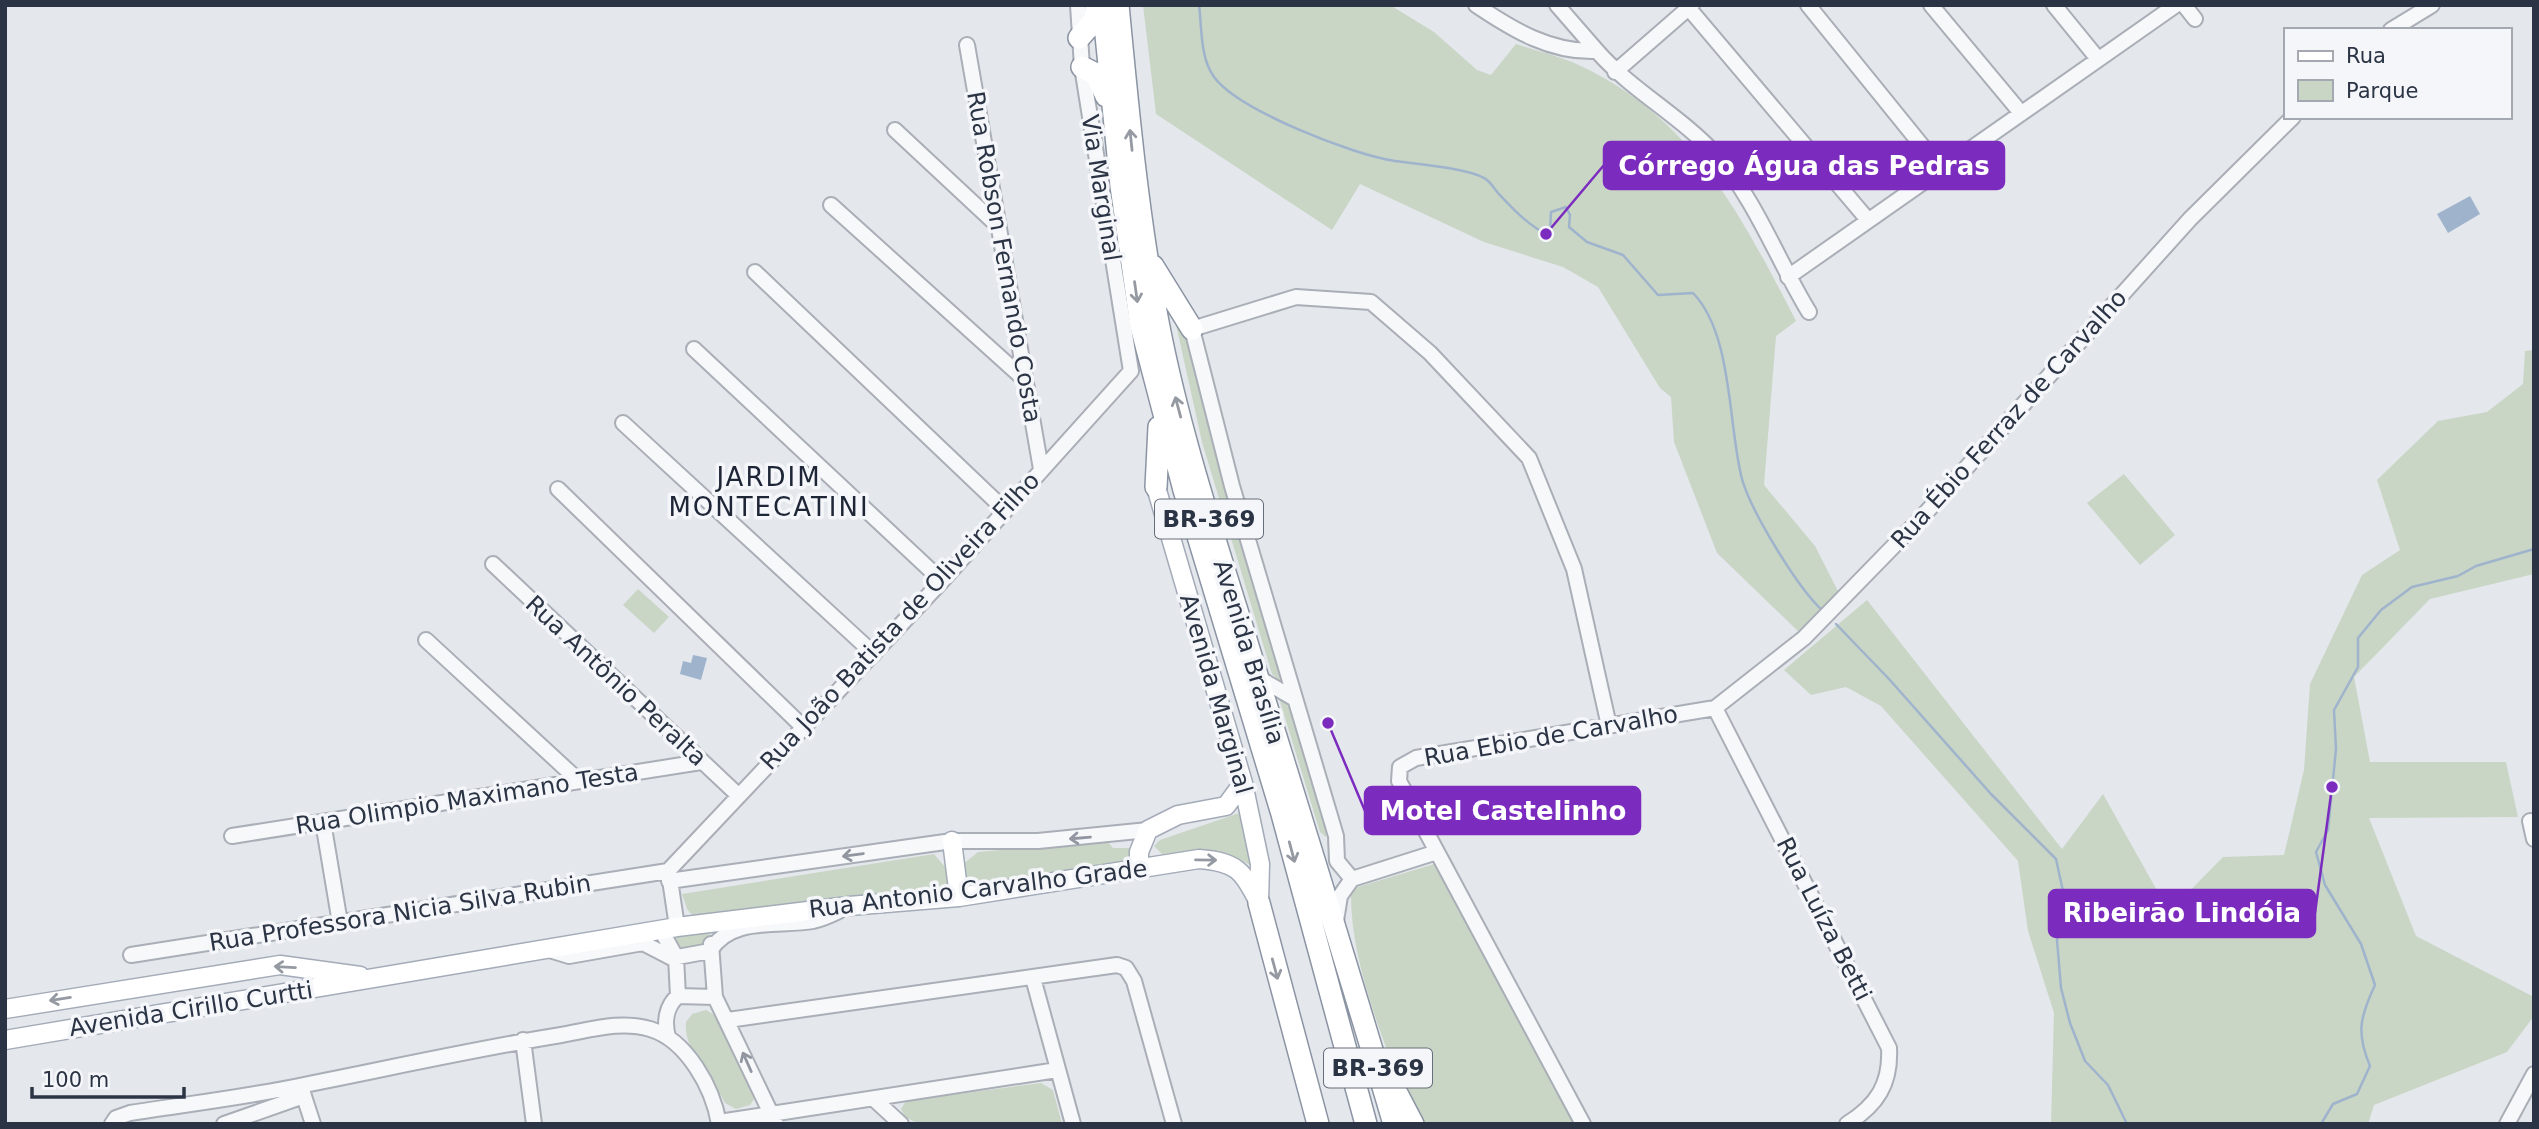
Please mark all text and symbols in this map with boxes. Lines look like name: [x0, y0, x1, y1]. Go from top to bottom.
legend: [2284, 28, 2511, 119]
text: Rua: [2346, 44, 2386, 68]
text: Parque: [2346, 79, 2418, 103]
street label: Rua Robson Fernando Costa: [961, 89, 1047, 425]
street label: Via Marginal: [1076, 113, 1126, 263]
one-way arrow: [1125, 130, 1138, 152]
callout: Córrego Água das Pedras: [1604, 142, 2004, 189]
text: Córrego Água das Pedras: [1618, 150, 1990, 181]
one-way arrow: [1130, 280, 1143, 303]
street label: Rua Ébio Ferraz de Carvalho: [1885, 283, 2133, 554]
one-way arrow: [1171, 396, 1184, 419]
district label: JARDIM MONTECATINI: [668, 462, 870, 522]
street label: Rua João Batista de Oliveira Filho: [755, 466, 1045, 776]
road number: BR-369: [1155, 499, 1263, 538]
street label: Avenida Brasília: [1208, 556, 1290, 748]
street label: Rua Antônio Peralta: [520, 590, 712, 772]
street label: Avenida Marginal: [1174, 591, 1258, 797]
street label: Rua Ebio de Carvalho: [1422, 700, 1680, 772]
street label: Rua Olimpio Maximano Testa: [294, 758, 640, 840]
callout: Motel Castelinho: [1365, 787, 1640, 834]
text: Motel Castelinho: [1380, 796, 1626, 826]
one-way arrow: [1069, 832, 1092, 845]
street label: Rua Luíza Betti: [1771, 833, 1877, 1005]
one-way arrow: [1286, 840, 1299, 863]
one-way arrow: [842, 848, 865, 861]
street label: Rua Antonio Carvalho Grade: [807, 854, 1149, 924]
one-way arrow: [1195, 854, 1218, 867]
street label: Rua Professora Nicia Silva Rubin: [207, 869, 593, 957]
callout: Ribeirão Lindóia: [2049, 890, 2315, 937]
text: Ribeirão Lindóia: [2063, 898, 2301, 928]
one-way arrow: [1269, 958, 1282, 980]
one-way arrow: [274, 960, 297, 973]
street label: Avenida Cirillo Curtti: [67, 976, 315, 1042]
one-way arrow: [50, 993, 72, 1006]
road number: BR-369: [1324, 1049, 1432, 1088]
one-way arrow: [740, 1052, 753, 1073]
scale bar: [32, 1056, 184, 1100]
text: 100 m: [42, 1068, 109, 1092]

